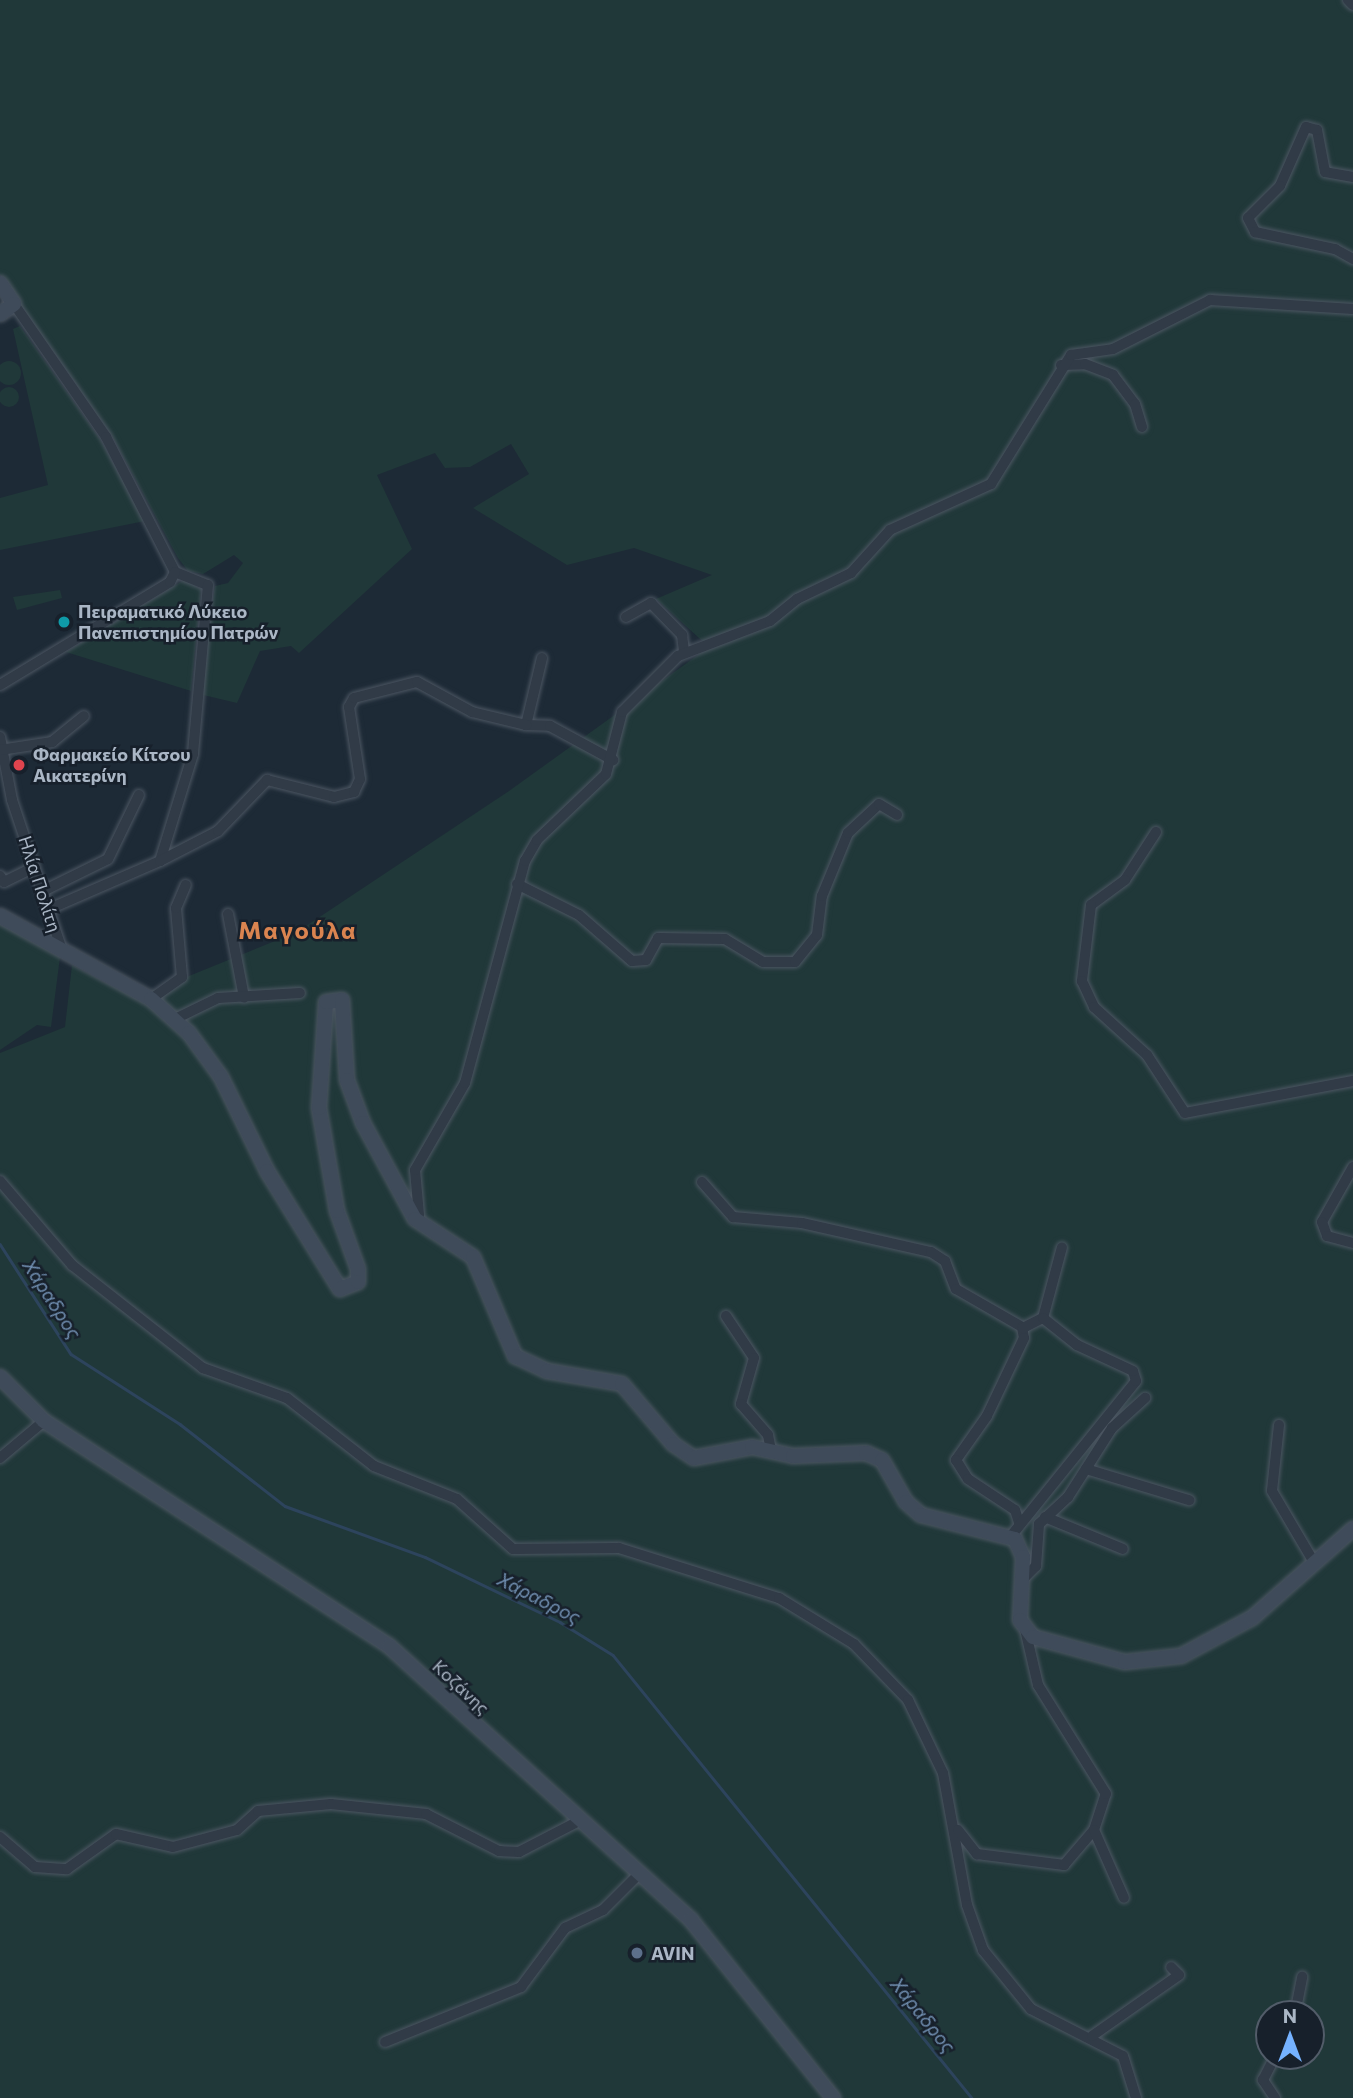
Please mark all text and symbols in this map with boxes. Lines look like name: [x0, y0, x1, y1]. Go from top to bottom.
place label: Πειραματικό Λύκειο Πανεπιστημίου Πατρών: [78, 601, 278, 644]
marker: Πειραματικό Λύκειο Πανεπιστημίου Πατρών: [56, 614, 72, 630]
place label: Φαρμακείο Κίτσου Αικατερίνη: [33, 744, 190, 786]
marker: Φαρμακείο Κίτσου Αικατερίνη: [11, 757, 27, 773]
street label: Ηλία Πολίτη: [14, 833, 66, 935]
district label: Μαγούλα: [239, 916, 357, 944]
water label: Χάραδρος: [18, 1255, 86, 1343]
water label: Χάραδρος: [494, 1567, 584, 1629]
street label: Κοζάνης: [428, 1655, 494, 1719]
place label: AVIN: [651, 1942, 695, 1964]
marker: AVIN: [629, 1945, 645, 1961]
water label: Χάραδρος: [886, 1973, 960, 2057]
north arrow: [1255, 2000, 1325, 2070]
text: N: [1283, 2004, 1297, 2027]

